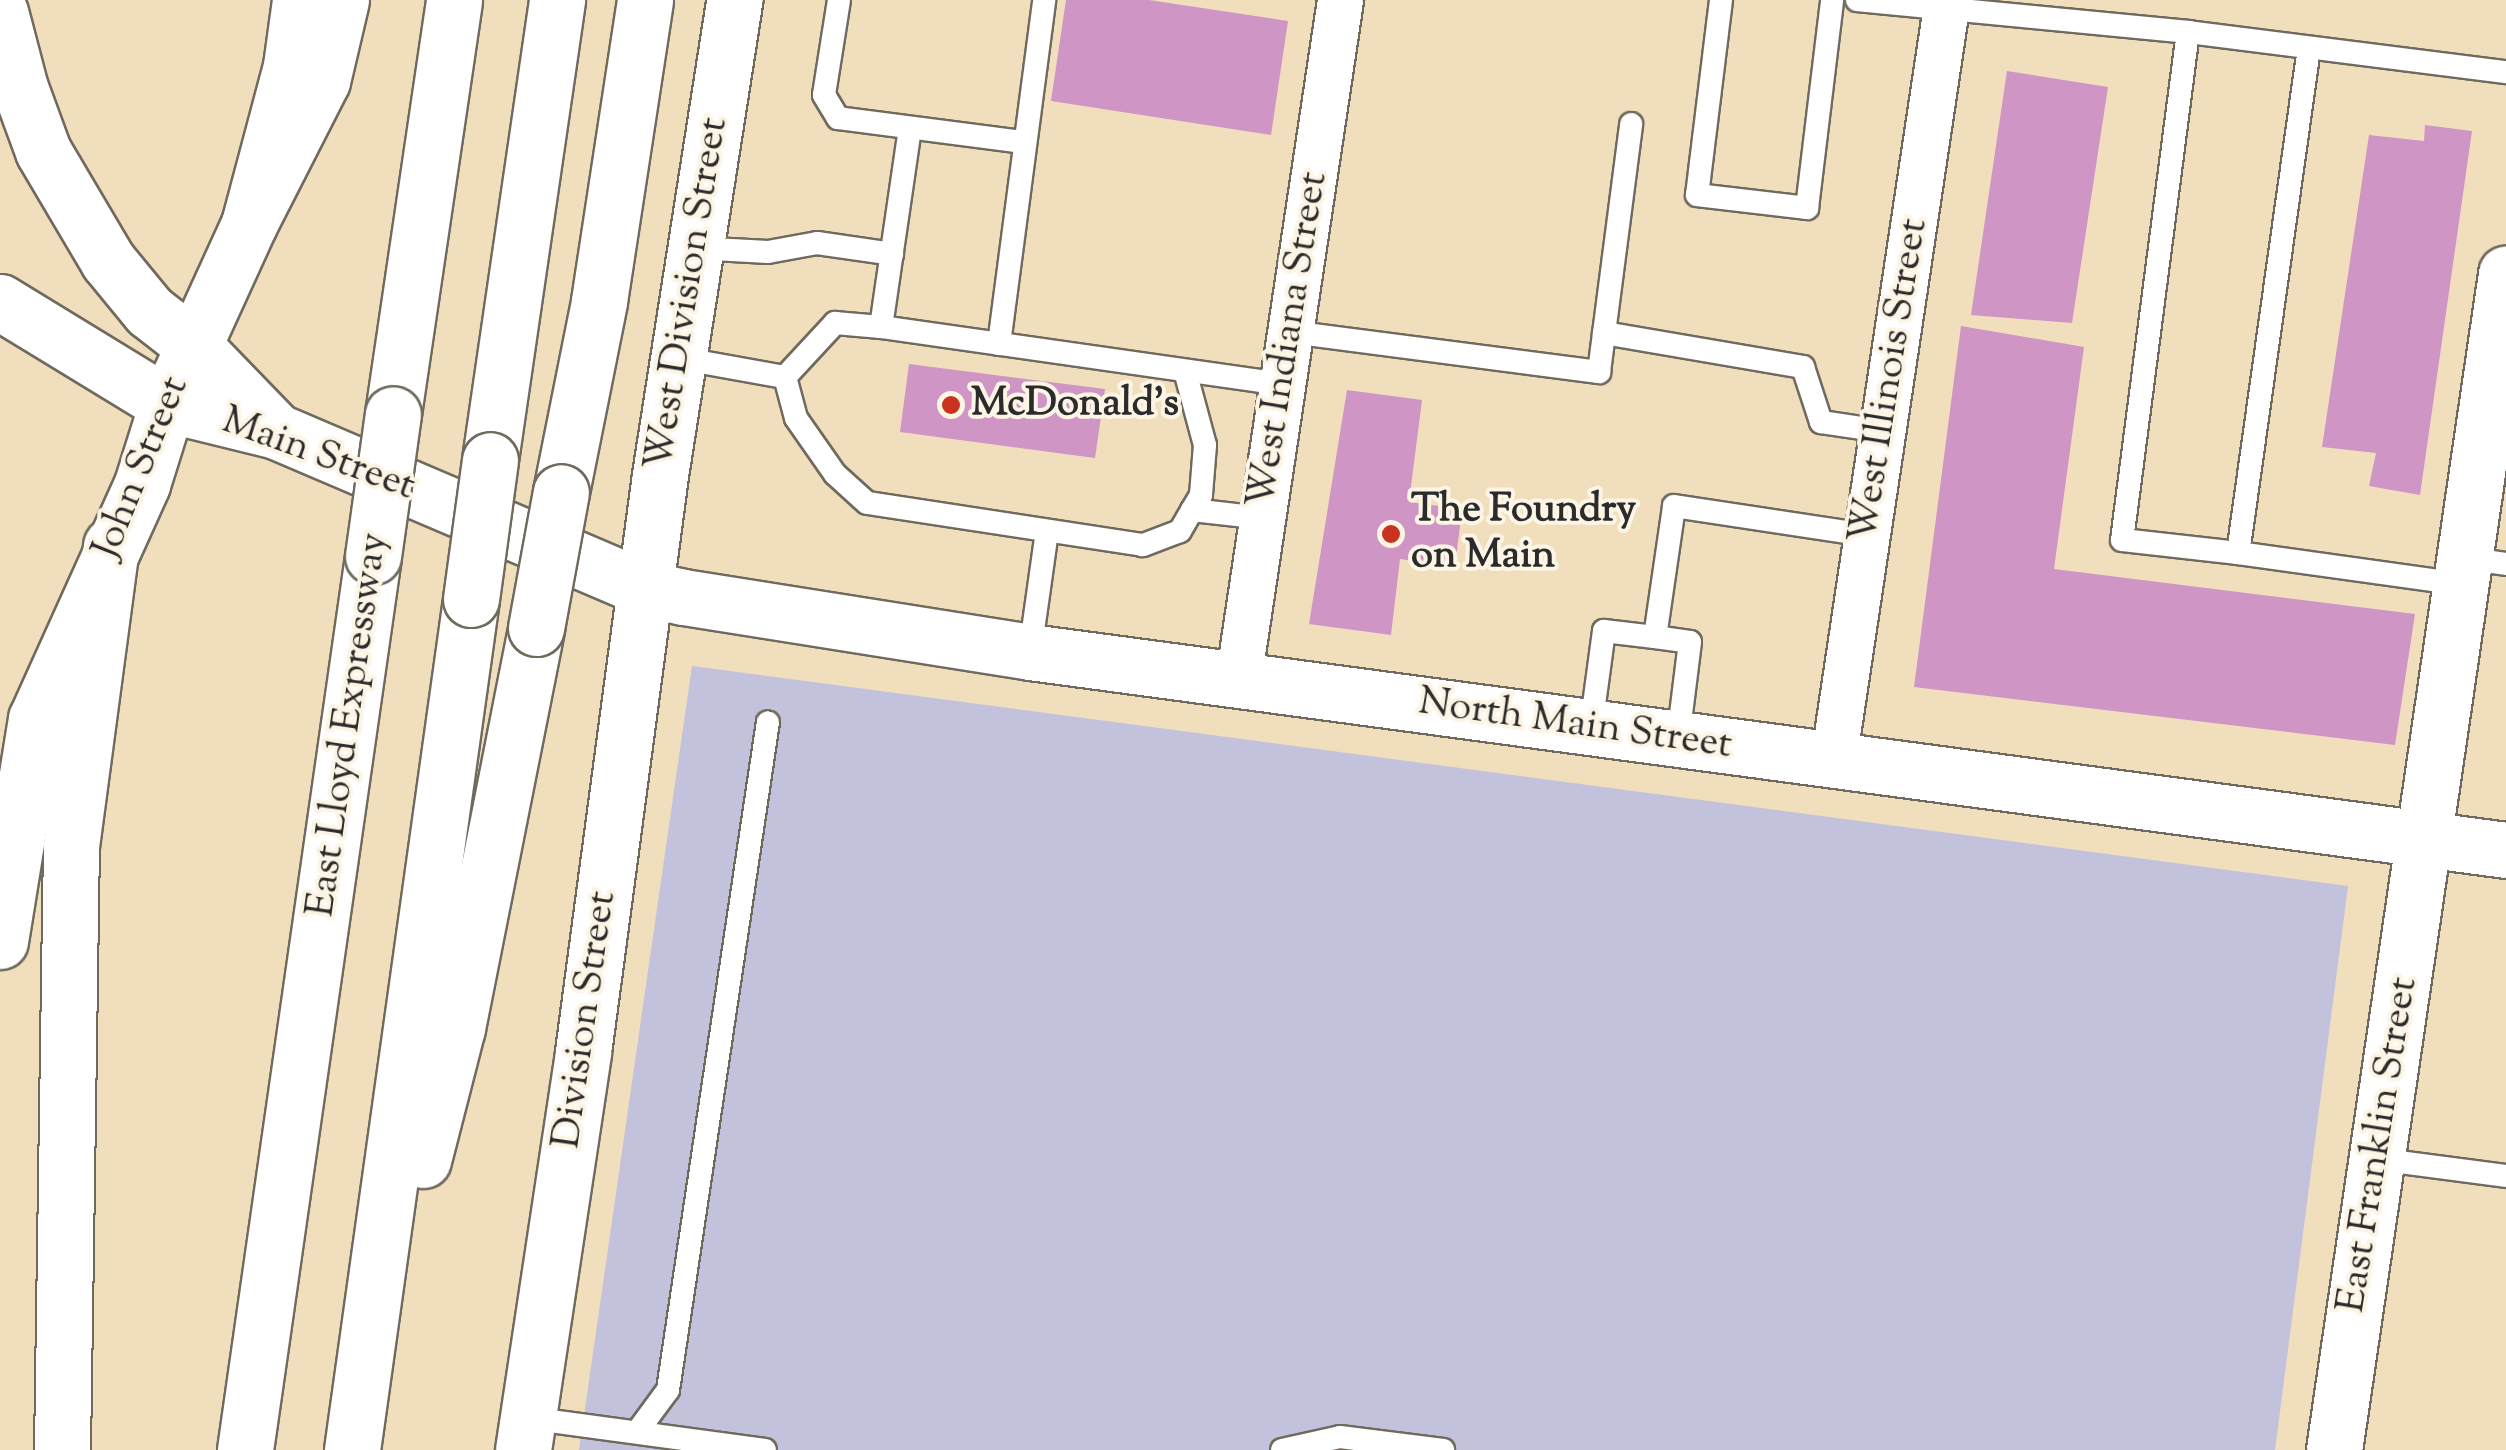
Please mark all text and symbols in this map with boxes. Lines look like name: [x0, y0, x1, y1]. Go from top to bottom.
street label: West Division Street: [636, 114, 740, 474]
street label: West Indiana Street: [1239, 168, 1339, 512]
street label: West Illinois Street: [1841, 215, 1939, 547]
street label: John Street: [84, 370, 200, 566]
place label: McDonald's: [971, 381, 1179, 429]
marker: McDonald's: [940, 394, 962, 416]
street label: Main Street: [215, 398, 421, 512]
place label: The Foundry on Main: [1411, 487, 1636, 581]
marker: The Foundry on Main: [1380, 523, 1402, 545]
street label: East Lloyd Expressway: [298, 530, 400, 920]
street label: North Main Street: [1415, 679, 1735, 771]
street label: Division Street: [544, 888, 628, 1152]
street label: East Franklin Street: [2329, 974, 2429, 1316]

